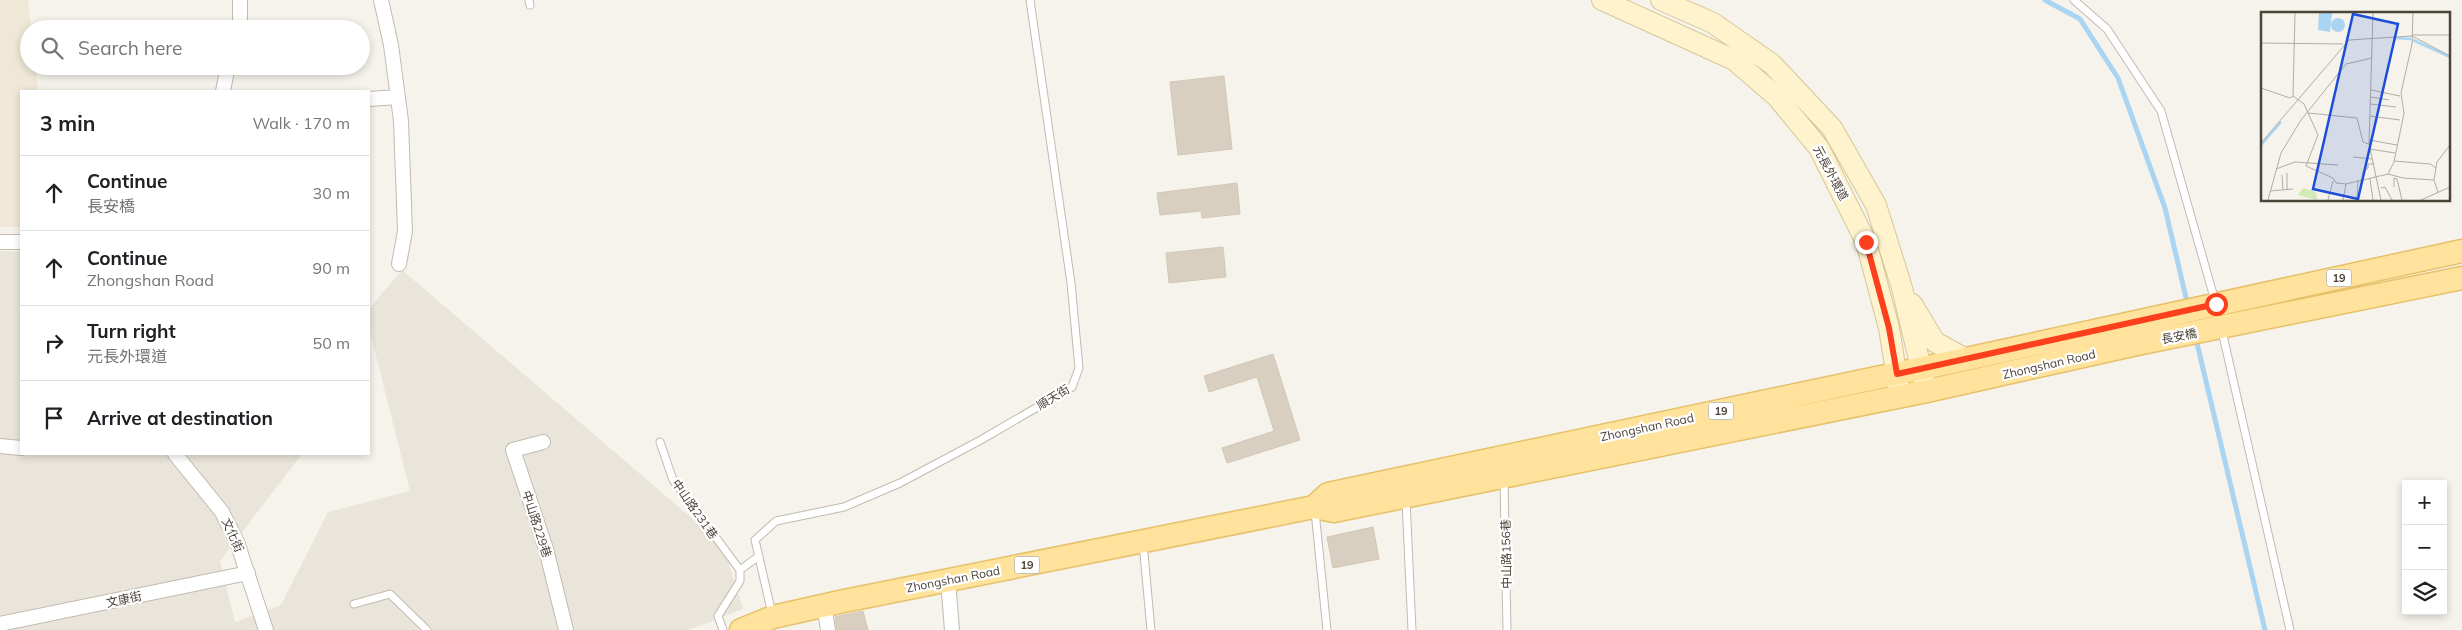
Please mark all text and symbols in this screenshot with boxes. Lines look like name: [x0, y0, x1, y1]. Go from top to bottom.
inset map: [2261, 12, 2450, 201]
search box: [20, 20, 370, 75]
icon: search: [38, 34, 66, 62]
text: Search here: [78, 36, 182, 60]
text: 3 min: [40, 110, 95, 136]
text: Walk · 170 m: [252, 113, 350, 133]
street label: 元長外環道: [1810, 143, 1852, 203]
text: Continue: [87, 169, 167, 193]
icon: ahead: [40, 179, 68, 207]
text: 30 m: [313, 183, 350, 203]
text: 長安橋: [87, 196, 135, 216]
route end: [1855, 231, 1878, 254]
text: Continue: [87, 246, 167, 270]
icon: ahead: [40, 254, 68, 282]
text: 90 m: [313, 258, 350, 278]
text: Zhongshan Road: [87, 270, 214, 290]
road number: 19: [2326, 270, 2352, 286]
route start: [2205, 293, 2228, 316]
text: Turn right: [87, 319, 176, 343]
street label: 長安橋: [2160, 325, 2198, 347]
icon: right: [40, 329, 68, 357]
text: 50 m: [313, 333, 350, 353]
text: 元長外環道: [87, 346, 167, 366]
street label: Zhongshan Road: [2001, 346, 2097, 382]
street label: 順天街: [1034, 381, 1072, 413]
road number: 19: [1708, 402, 1734, 420]
icon: arrive: [40, 404, 68, 432]
text: Arrive at destination: [87, 406, 273, 430]
street label: Zhongshan Road: [1599, 410, 1695, 444]
street label: 中山路231巷: [669, 476, 721, 542]
map controls: [2402, 480, 2447, 615]
button: +: [2402, 480, 2447, 525]
street label: 中山路229巷: [519, 489, 555, 559]
street label: 文化街: [219, 515, 247, 555]
street label: 中山路156巷: [1498, 519, 1514, 589]
button: −: [2402, 525, 2447, 570]
road number: 19: [1014, 556, 1040, 574]
street label: Zhongshan Road: [905, 563, 1001, 595]
button: layers: [2402, 570, 2447, 615]
street label: 文康街: [105, 588, 143, 610]

